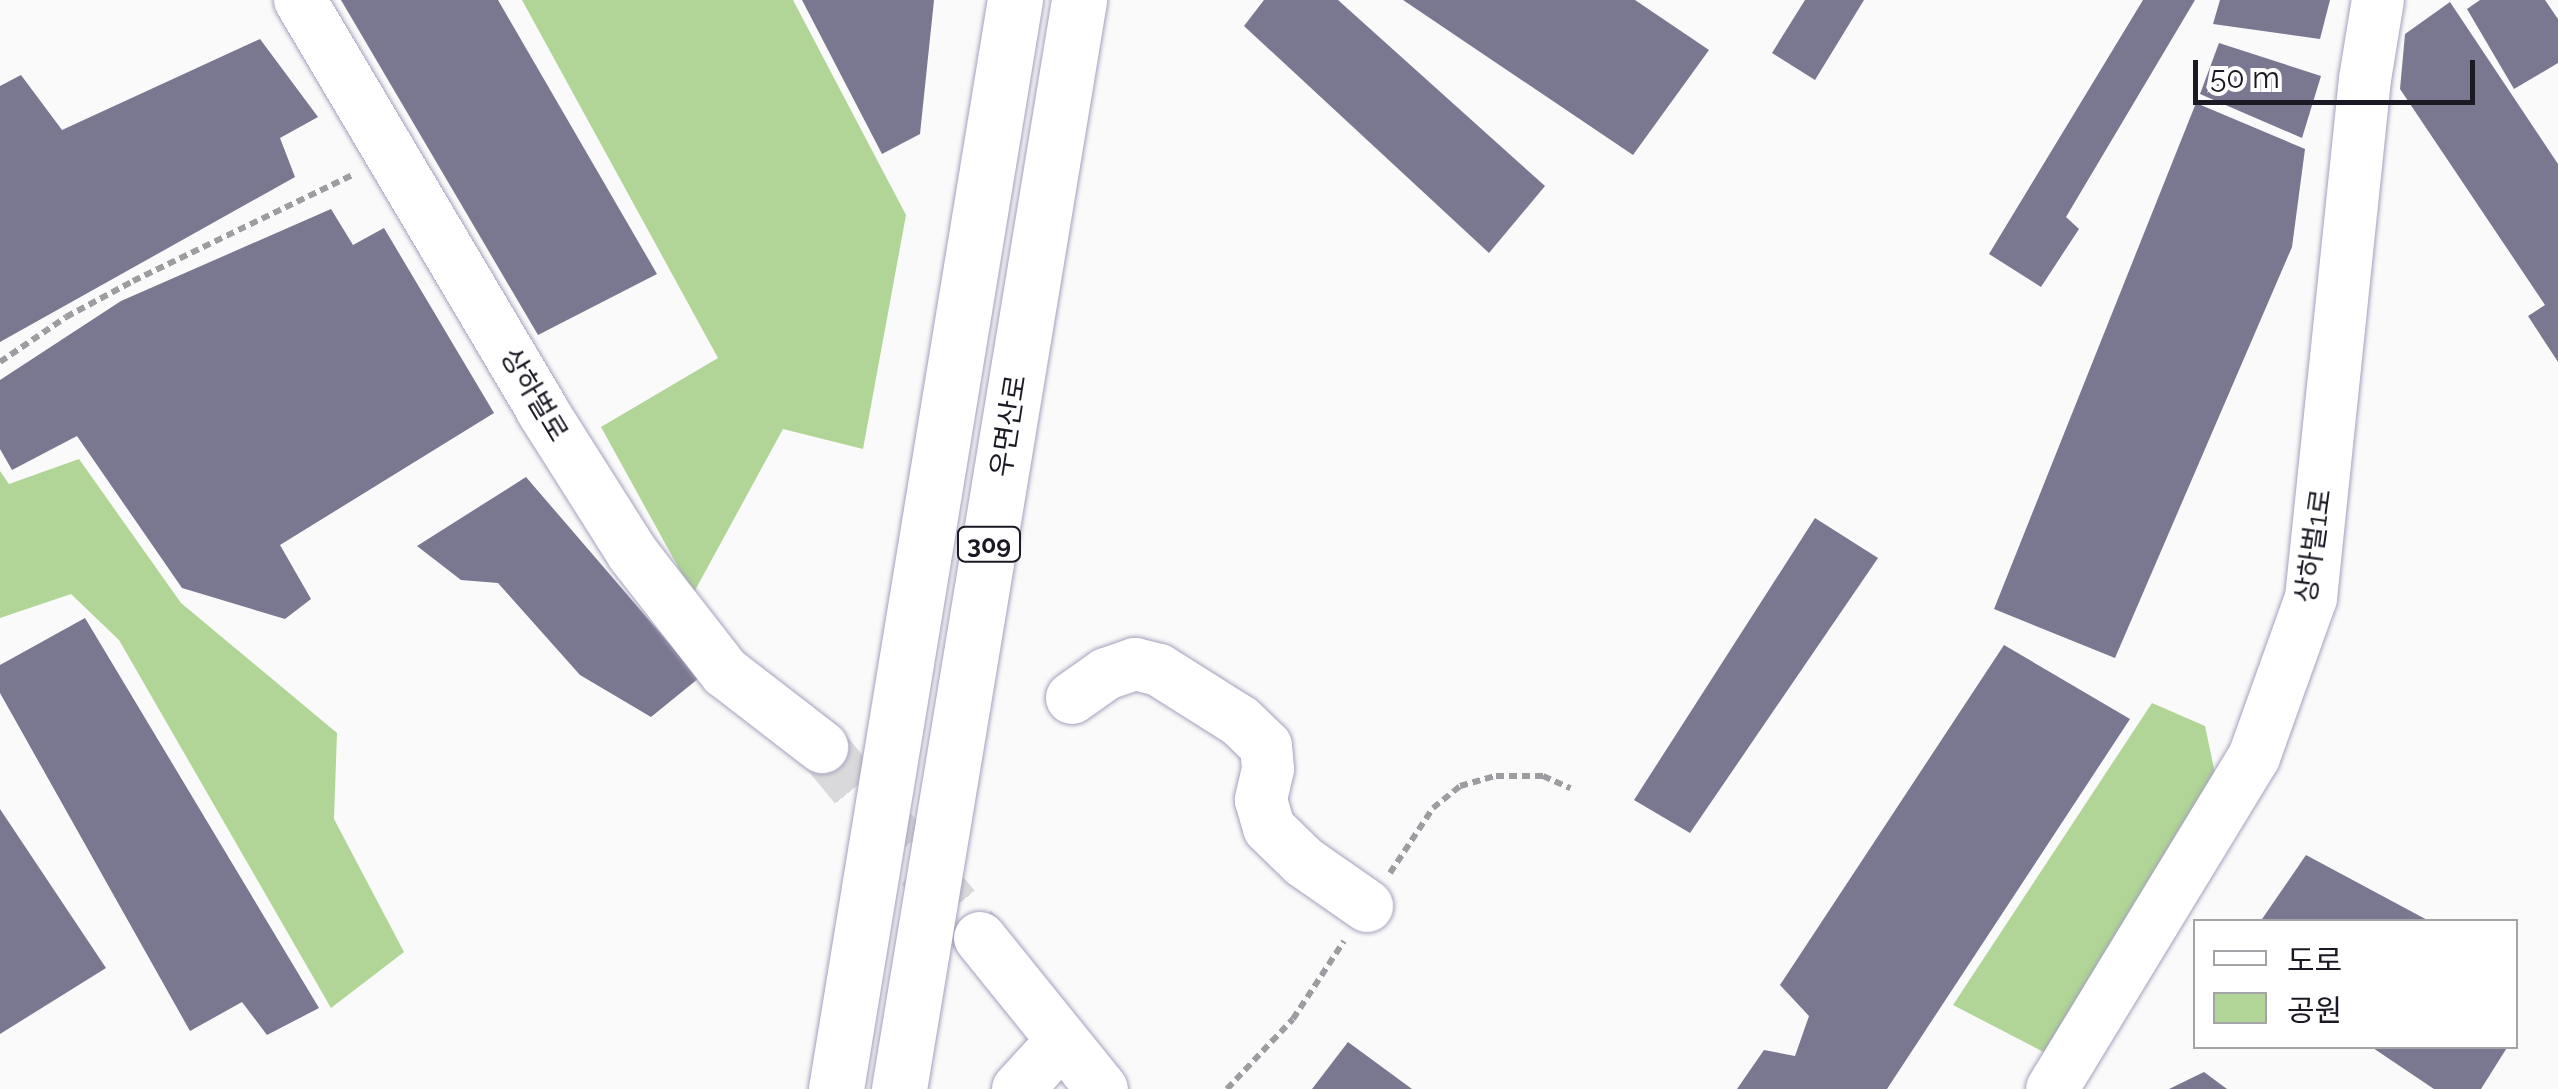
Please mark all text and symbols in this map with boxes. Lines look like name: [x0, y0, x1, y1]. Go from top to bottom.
scale bar: [2198, 40, 2480, 102]
text: 50 m: [2210, 60, 2280, 95]
street label: 상하벌로: [493, 342, 575, 448]
street label: 우면산로: [984, 372, 1034, 480]
street label: 상하벌1로: [2289, 487, 2339, 605]
road number: 309: [956, 524, 1022, 564]
legend: [2193, 919, 2518, 1049]
text: 도로: [2287, 943, 2342, 978]
text: 공원: [2287, 993, 2342, 1028]

